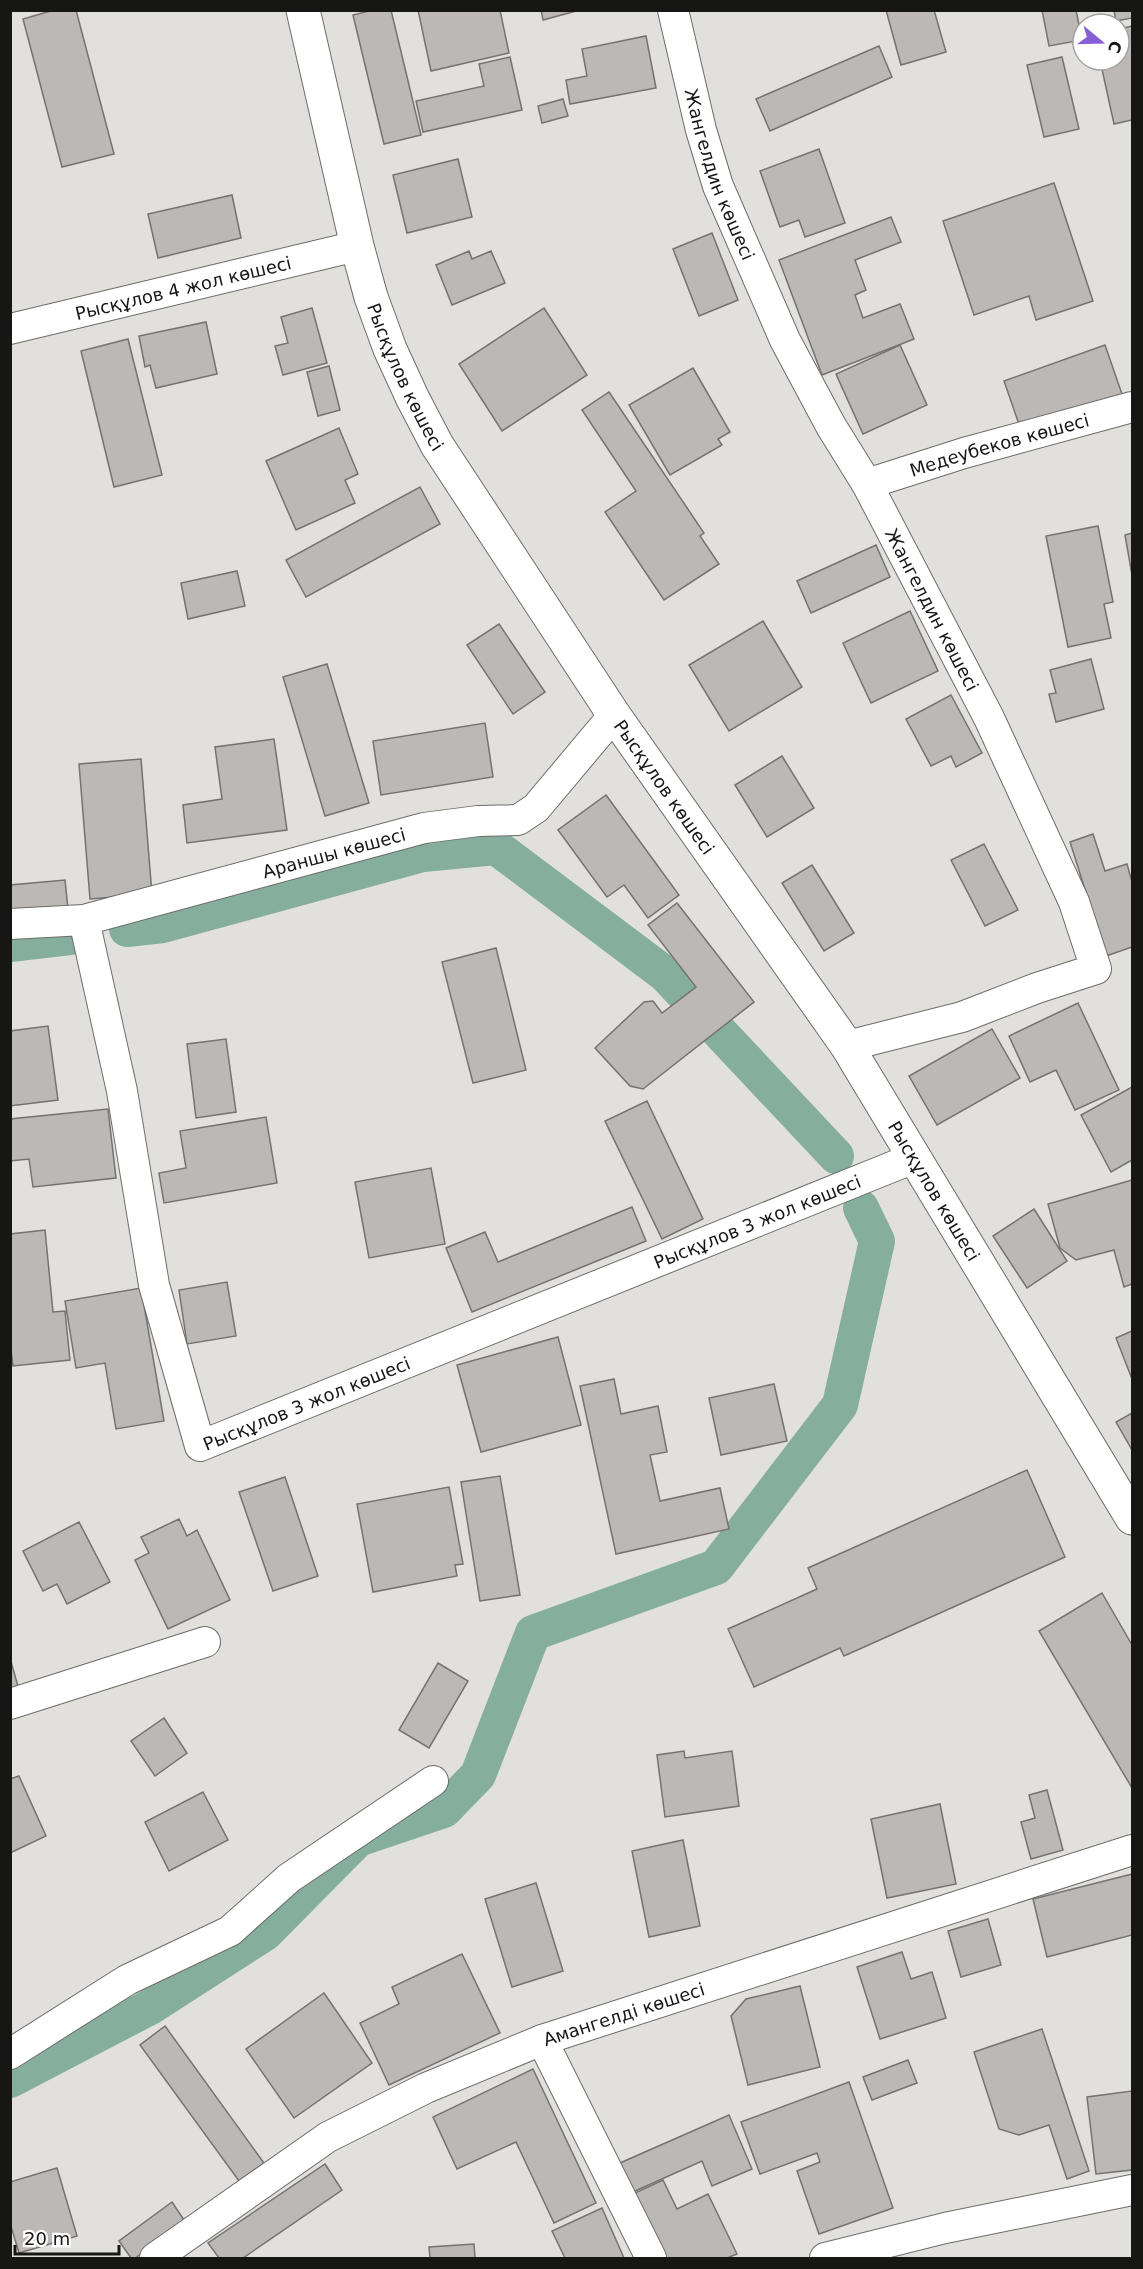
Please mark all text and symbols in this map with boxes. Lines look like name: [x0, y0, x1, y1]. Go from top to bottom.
north arrow: [1071, 12, 1131, 72]
text: С: [1104, 38, 1126, 55]
street label: Жангелдин көшесі: [681, 86, 759, 263]
street label: Рысқұлов 4 жол көшесі: [73, 252, 293, 324]
street label: Рысқұлов көшесі: [364, 300, 448, 455]
street label: Медеубеков көшесі: [907, 409, 1091, 480]
street label: Жангелдин көшесі: [881, 525, 983, 694]
street label: Рысқұлов көшесі: [610, 715, 719, 858]
street label: Араншы көшесі: [260, 823, 408, 882]
street label: Рысқұлов көшесі: [884, 1117, 985, 1265]
street label: Рысқұлов 3 жол көшесі: [651, 1170, 864, 1272]
street label: Рысқұлов 3 жол көшесі: [200, 1352, 413, 1454]
street label: Амангелді көшесі: [540, 1978, 707, 2050]
scale bar: [15, 2218, 118, 2256]
text: 20 m: [24, 2228, 70, 2249]

